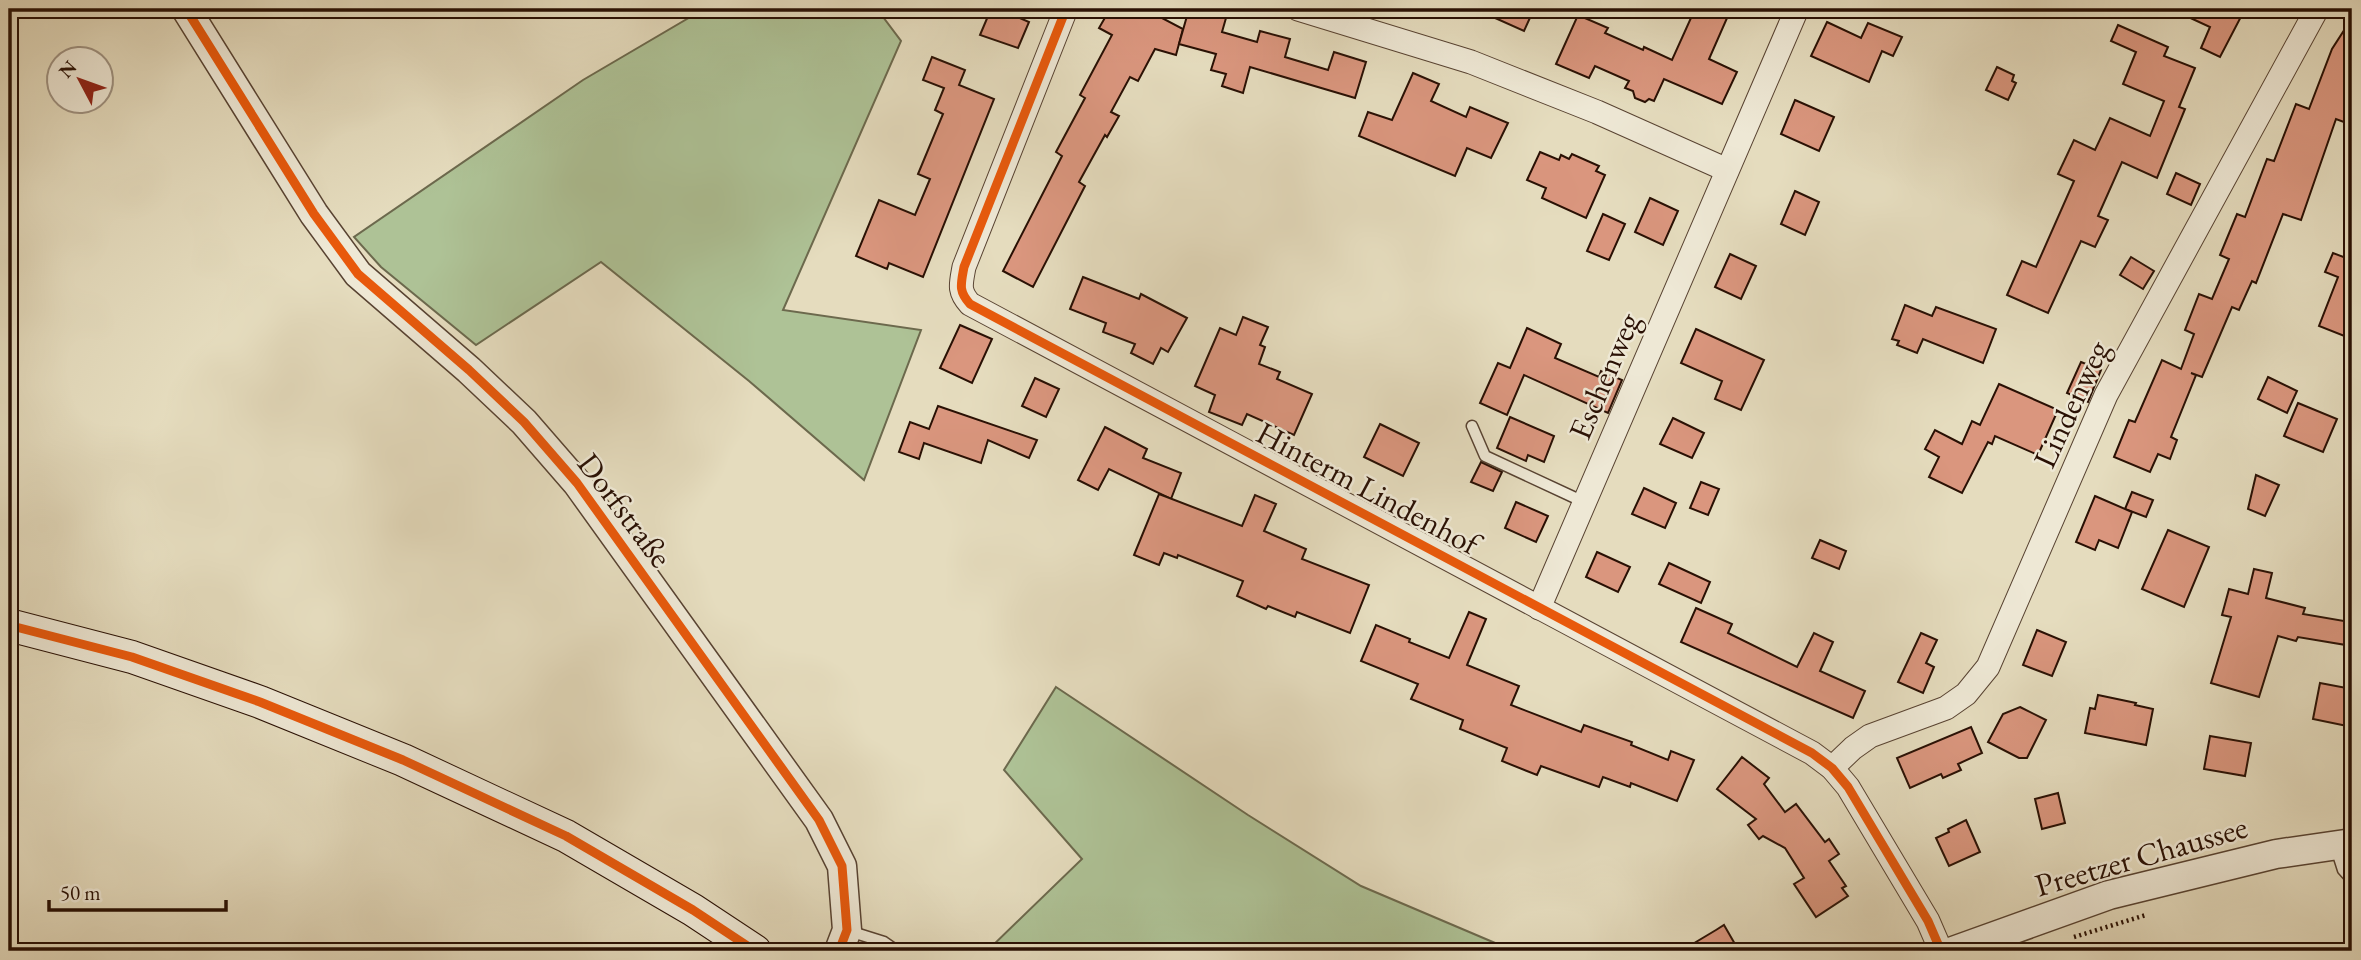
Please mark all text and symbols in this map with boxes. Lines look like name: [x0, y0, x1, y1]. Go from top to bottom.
north arrow: [46, 46, 116, 116]
text: N: [53, 55, 82, 83]
street label: Eschenweg: [1558, 305, 1650, 446]
street label: Lindenweg: [2023, 333, 2119, 474]
street label: Hinterm Lindenhof: [1249, 412, 1490, 566]
street label: Dorfstraße: [568, 444, 682, 576]
street label: Preetzer Chaussee: [2030, 806, 2252, 906]
scale bar: [49, 869, 226, 913]
text: 50 m: [60, 879, 101, 906]

